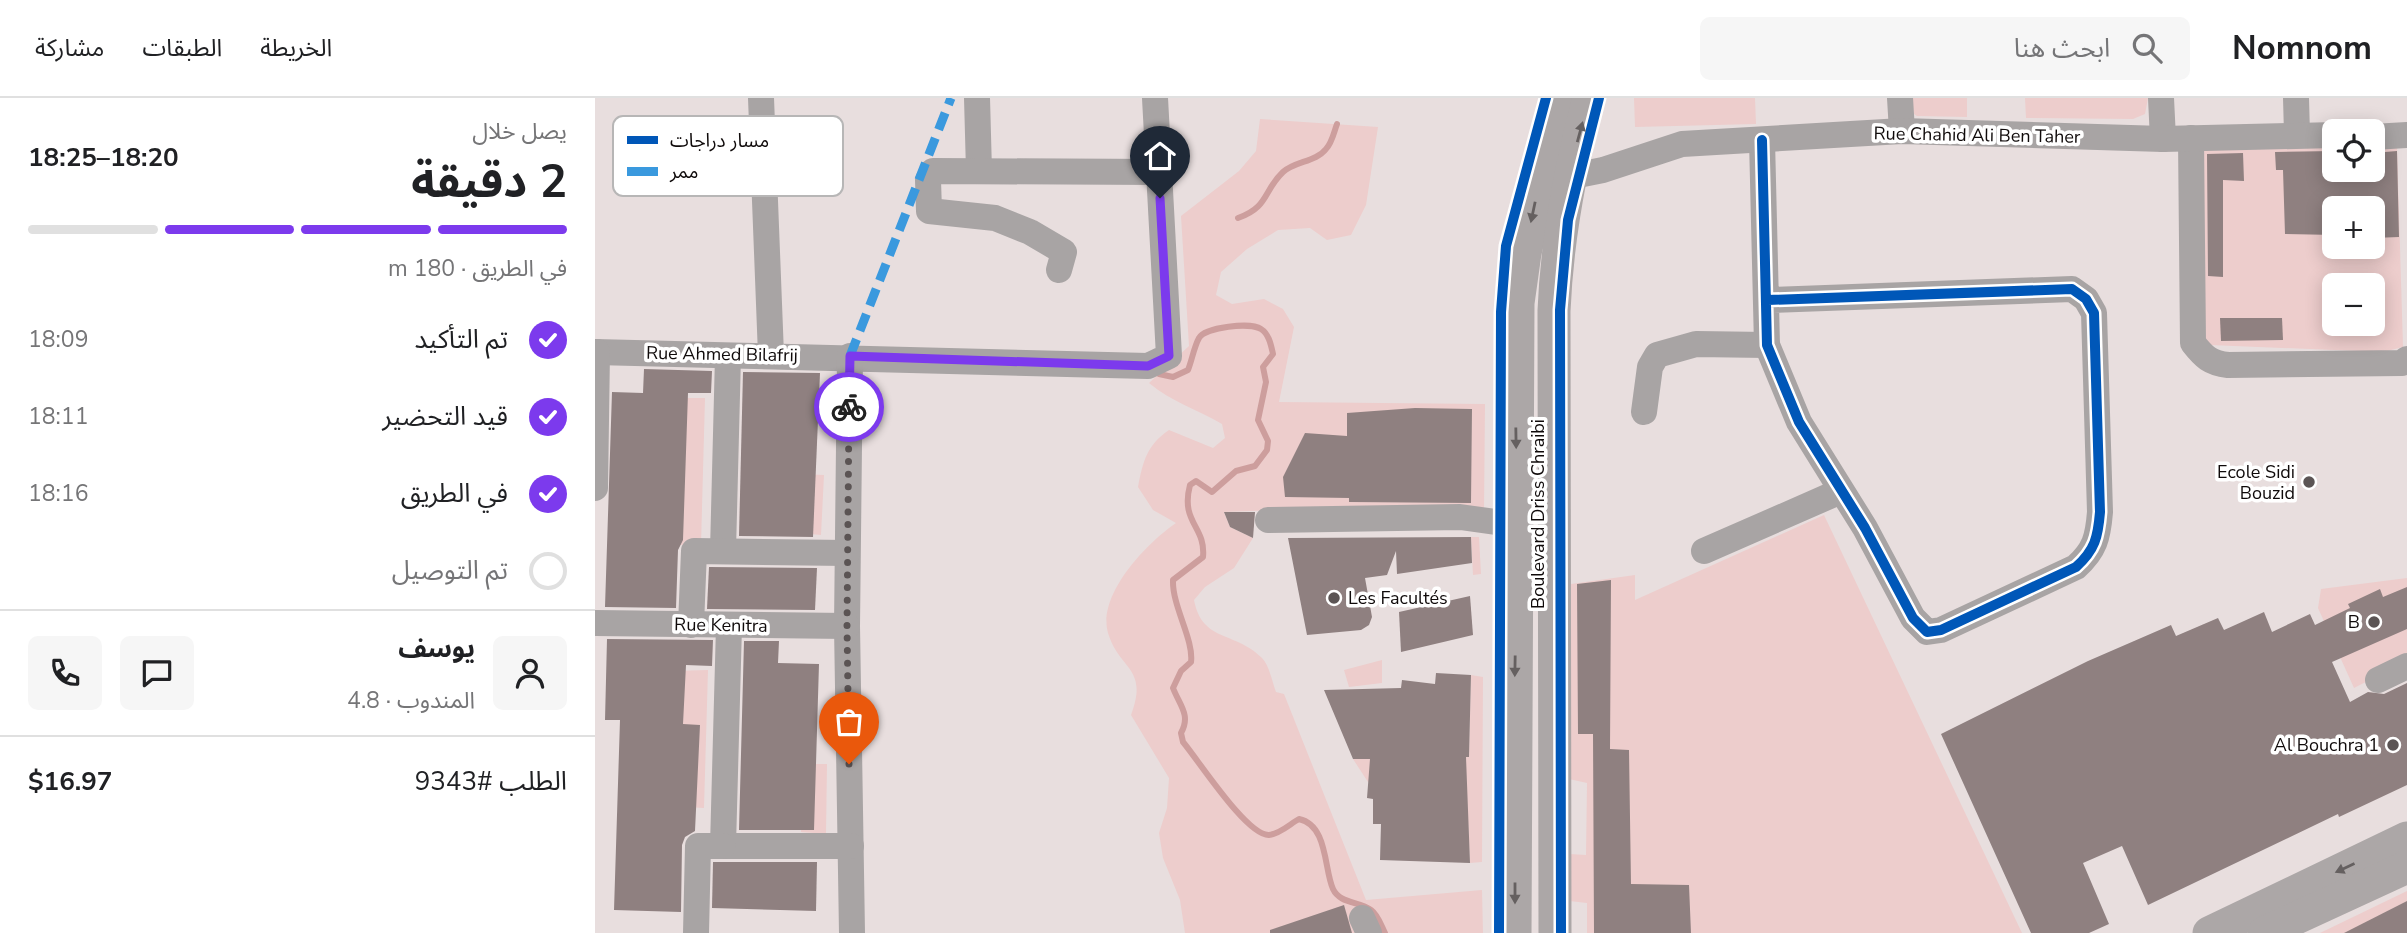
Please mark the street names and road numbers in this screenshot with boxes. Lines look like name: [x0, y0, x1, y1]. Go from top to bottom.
street label: Rue Chahid Ali Ben Taher: [1873, 121, 2081, 149]
street label: Rue Ahmed Bilafrij: [646, 341, 798, 367]
street label: Boulevard Driss Chraibi: [1526, 419, 1550, 609]
street label: Rue Kenitra: [674, 612, 768, 638]

